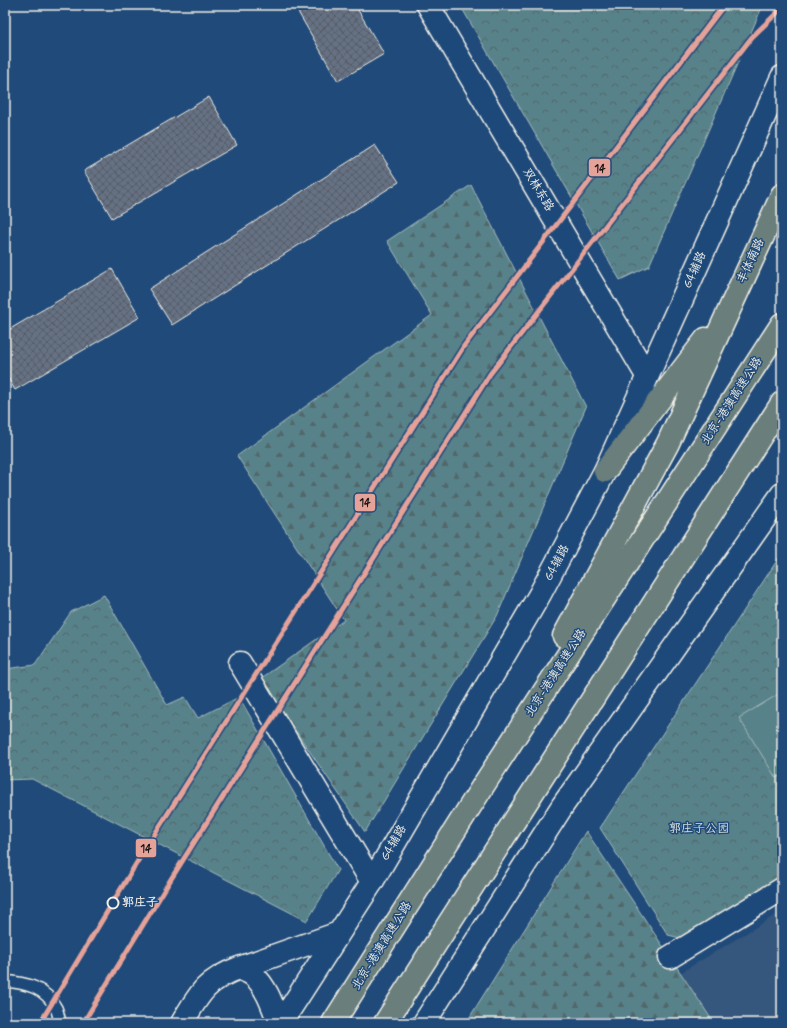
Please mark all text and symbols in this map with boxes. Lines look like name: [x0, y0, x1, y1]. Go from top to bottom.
line badge: 14: [588, 158, 611, 177]
text: 14: [594, 162, 606, 176]
street label: 双林东路: [519, 165, 557, 215]
street label: 丰体南路: [734, 236, 768, 286]
street label: G4辅路: [680, 249, 710, 291]
street label: 北京-港澳高速公路: [698, 354, 766, 448]
line badge: 14: [354, 493, 376, 512]
text: 14: [359, 496, 371, 510]
street label: G4辅路: [541, 542, 573, 584]
street label: 北京-港澳高速公路: [522, 626, 590, 720]
park label: 郭庄子公园: [669, 821, 729, 837]
street label: G4辅路: [377, 822, 411, 864]
line badge: 14: [135, 838, 157, 858]
text: 14: [140, 842, 152, 856]
place label: 郭庄子: [122, 895, 158, 911]
marker: 郭庄子: [106, 896, 120, 910]
street label: 北京-港澳高速公路: [348, 899, 416, 993]

